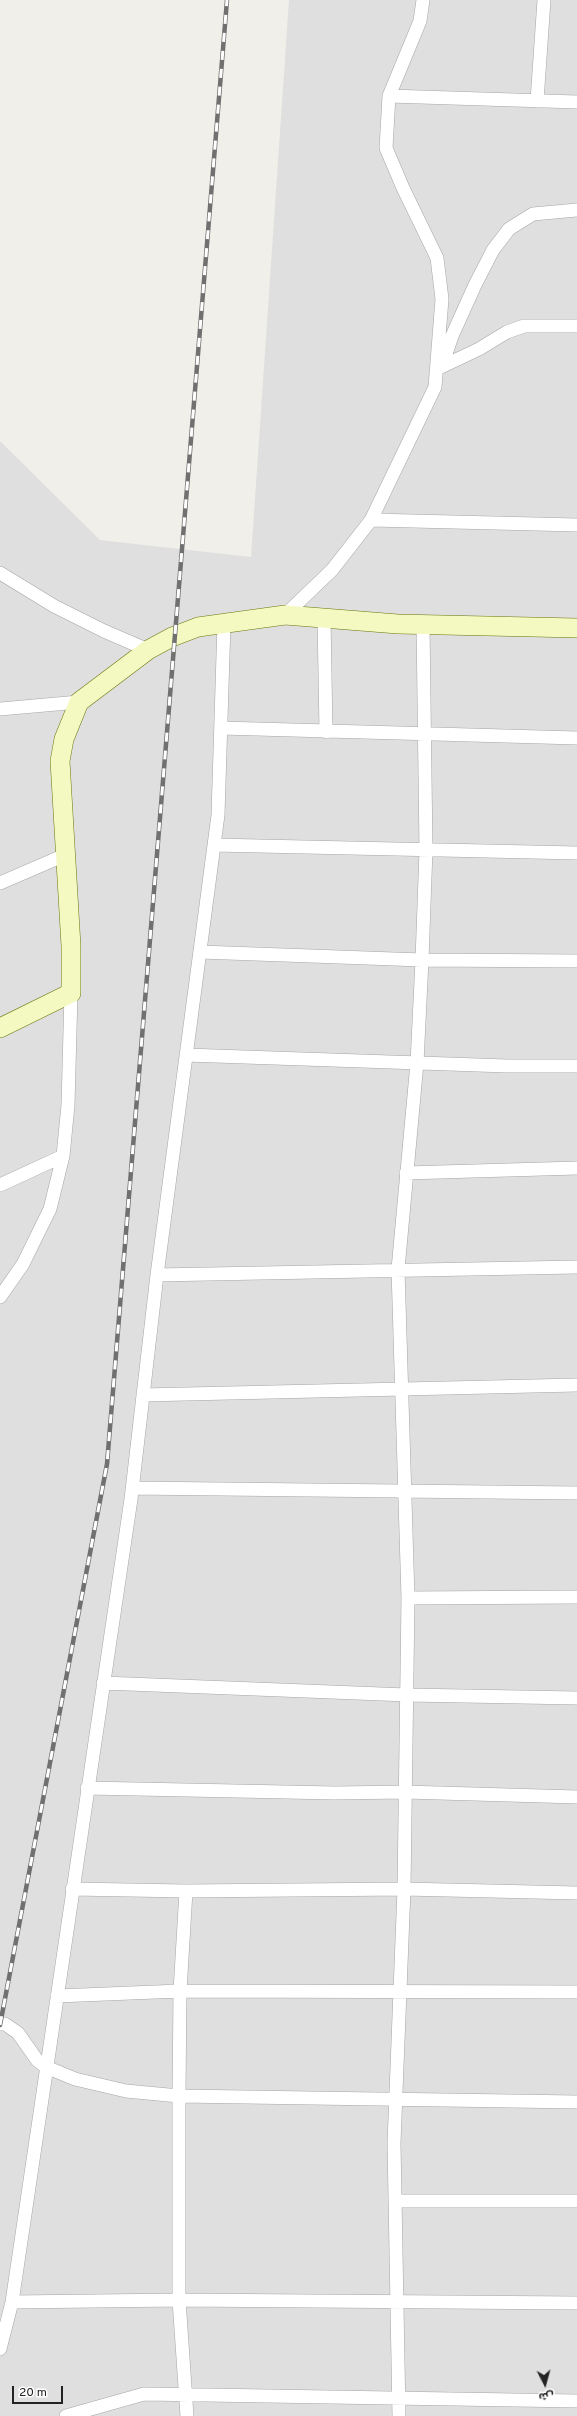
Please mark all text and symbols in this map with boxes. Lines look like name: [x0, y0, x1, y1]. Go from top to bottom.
north arrow: [525, 2364, 565, 2404]
scale bar: [14, 2378, 65, 2404]
text: 20 m: [19, 2385, 47, 2401]
text: ش: [538, 2388, 554, 2404]

